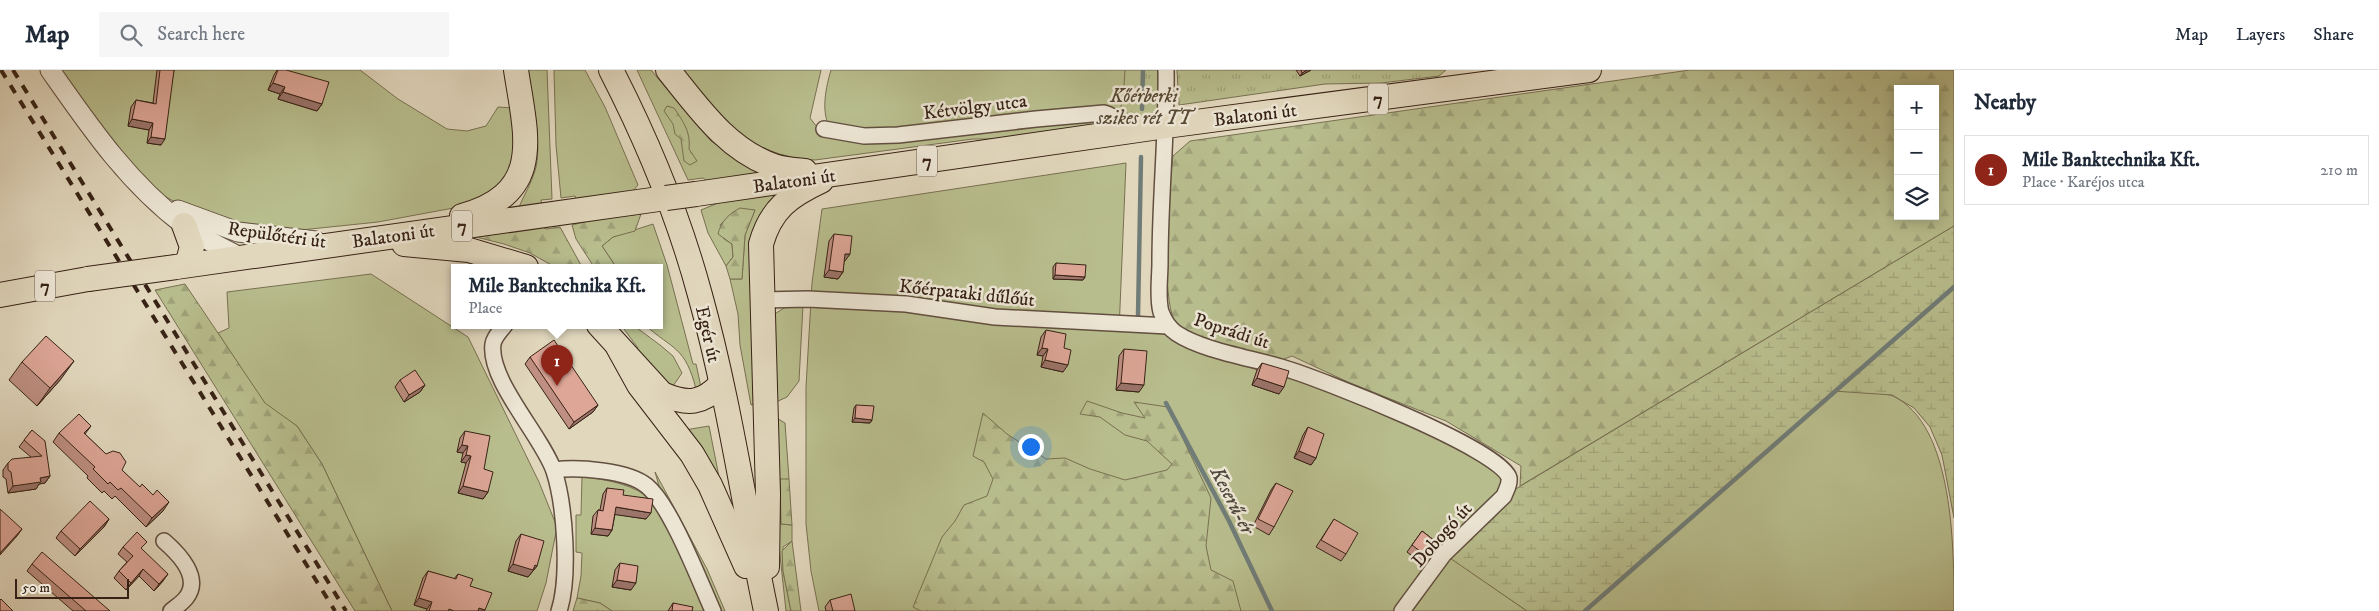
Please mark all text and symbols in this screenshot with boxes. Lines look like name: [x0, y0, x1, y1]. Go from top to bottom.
search box: [99, 12, 449, 57]
text: Map: [25, 20, 69, 50]
icon: search: [117, 21, 145, 49]
text: Search here: [157, 23, 245, 46]
text: Map: [2175, 24, 2208, 46]
text: Layers: [2236, 24, 2285, 46]
text: Share: [2313, 24, 2354, 46]
road number: 7: [1368, 83, 1388, 114]
park label: Kőérberki szikes rét TT: [1096, 85, 1197, 130]
map controls: [1894, 85, 1939, 220]
button: +: [1894, 85, 1939, 130]
street label: Kétvölgy utca: [922, 90, 1028, 125]
text: Nearby: [1974, 90, 2036, 116]
street label: Balatoni út: [1212, 99, 1298, 132]
button: −: [1894, 130, 1939, 175]
road number: 7: [917, 146, 937, 176]
text: Mile Banktechnika Kft.: [2022, 149, 2200, 172]
text: 1: [1988, 160, 1994, 180]
text: 210 m: [2320, 160, 2358, 180]
street label: Balatoni út: [751, 164, 837, 199]
text: Place · Karéjos utca: [2022, 172, 2145, 192]
button: layers: [1894, 175, 1939, 220]
road number: 7: [452, 210, 472, 242]
street label: Repülőtéri út: [226, 217, 328, 254]
street label: Balatoni út: [350, 219, 436, 254]
popup: [451, 264, 663, 329]
road number: 7: [35, 270, 55, 302]
text: Mile Banktechnika Kft.: [468, 275, 646, 298]
street label: Kőérpataki dűlőút: [898, 275, 1036, 312]
text: Place: [468, 298, 503, 318]
street label: Egér út: [690, 304, 725, 365]
street label: Poprádi út: [1191, 308, 1272, 354]
pin: 1: [541, 345, 573, 386]
your location: [1018, 434, 1044, 460]
water label: Keserű-ér: [1204, 462, 1260, 540]
street label: Dobogó út: [1407, 498, 1477, 572]
scale bar: [15, 576, 129, 599]
text: 50 m: [22, 579, 50, 597]

